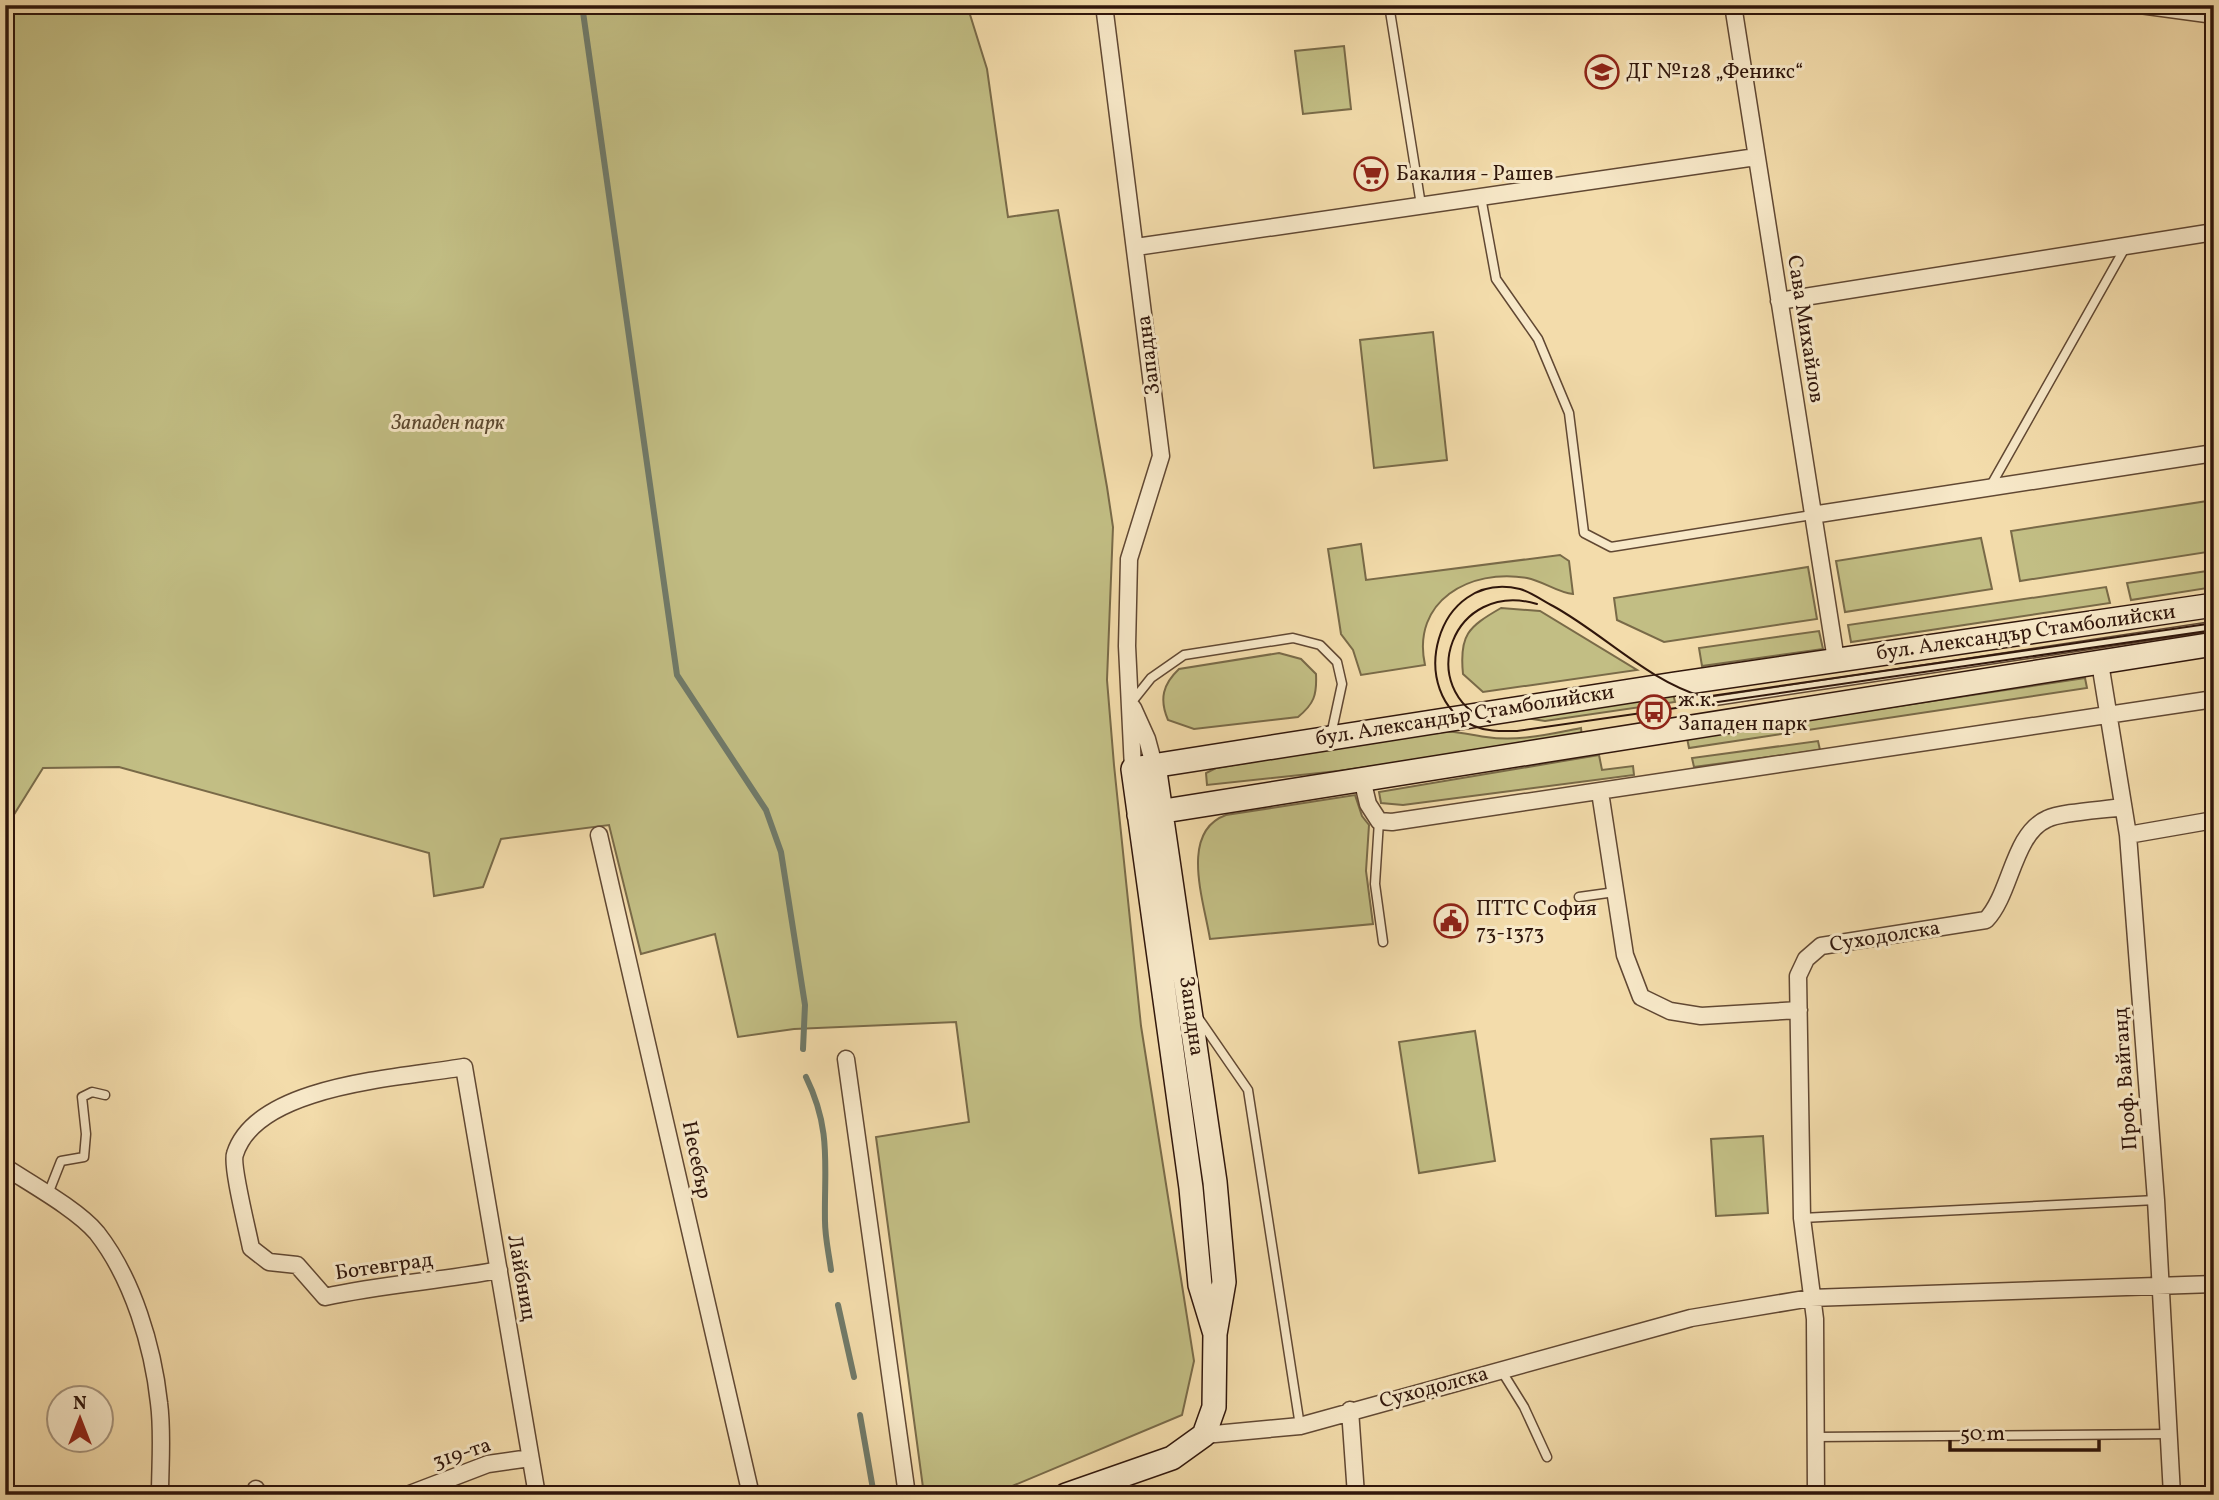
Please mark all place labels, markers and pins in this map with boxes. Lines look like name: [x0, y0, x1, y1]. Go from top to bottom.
school or university icon: ДГ №128 „Феникс“: [1583, 53, 1621, 91]
place label: ДГ №128 „Феникс“: [1626, 58, 1803, 87]
supermarket icon: Бакалия - Рашев: [1352, 155, 1390, 193]
place label: Бакалия - Рашев: [1396, 160, 1553, 189]
place label: ж.к. Западен парк: [1678, 686, 1807, 739]
bus stop icon: ж.к. Западен парк: [1635, 693, 1673, 731]
place label: ПТТС София 73-1373: [1476, 895, 1597, 948]
public building icon: ПТТС София 73-1373: [1432, 902, 1470, 940]

